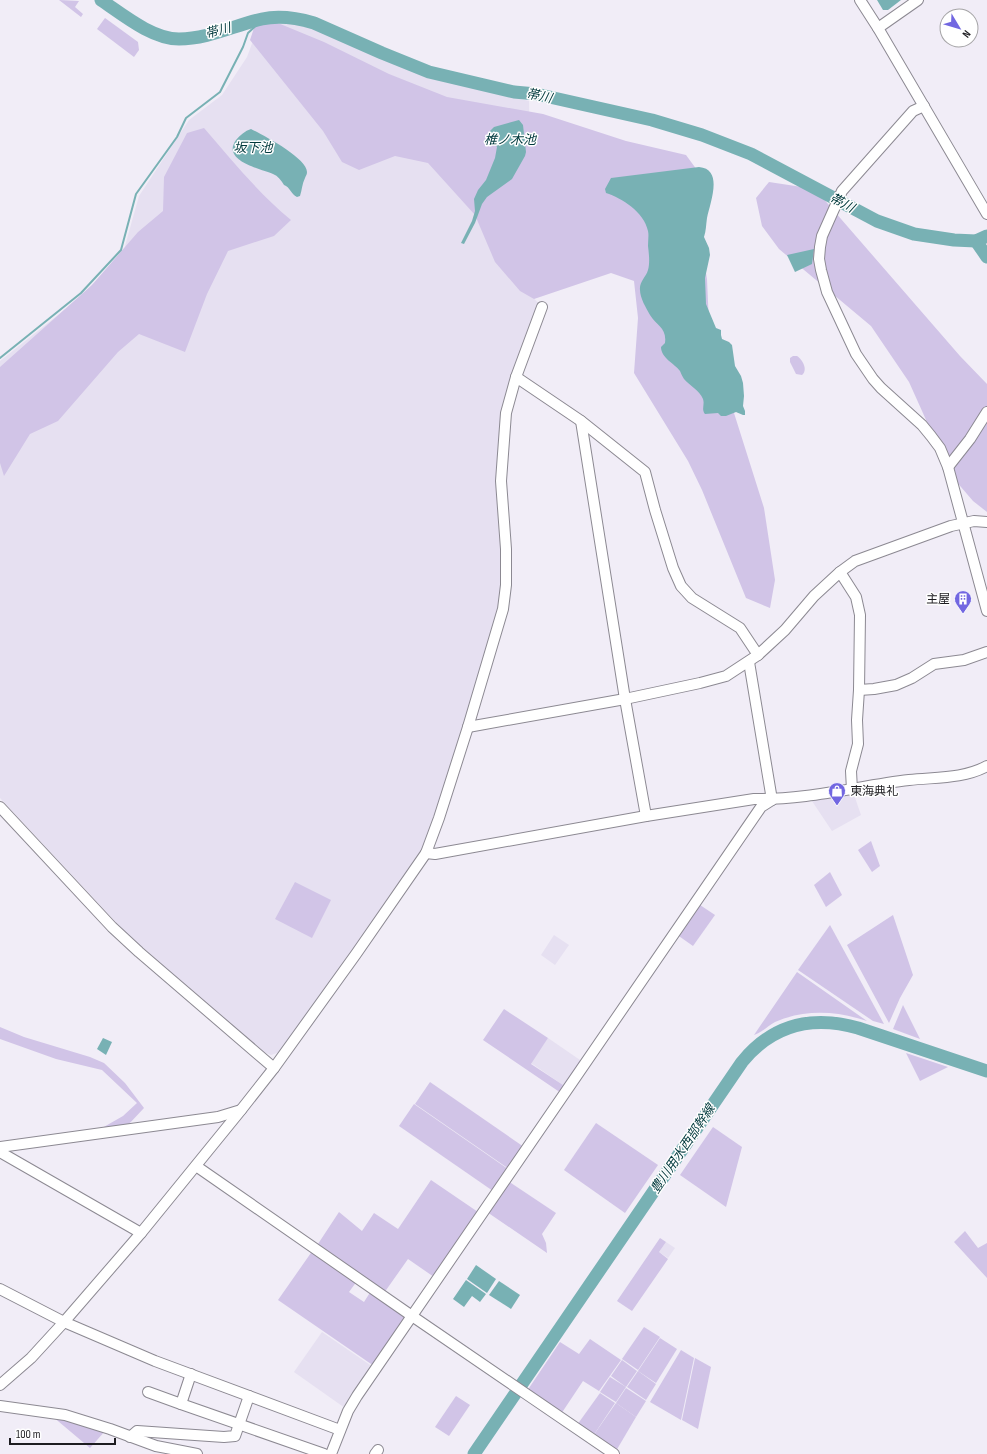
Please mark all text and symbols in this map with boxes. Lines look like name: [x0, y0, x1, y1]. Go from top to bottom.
north arrow: [939, 8, 979, 48]
water label: 帯川: [203, 19, 235, 42]
text: N: [959, 28, 973, 40]
water label: 帯川: [525, 85, 555, 107]
water label: 椎ノ木池: [484, 132, 538, 148]
water label: 坂下池: [233, 140, 274, 156]
water label: 帯川: [827, 190, 859, 217]
building icon: 主屋: [953, 589, 973, 614]
place label: 主屋: [926, 592, 950, 607]
shop icon: 東海典礼: [827, 781, 847, 806]
place label: 東海典礼: [850, 784, 898, 799]
water label: 豊川用水西部幹線: [647, 1100, 720, 1197]
scale bar: [10, 1420, 115, 1446]
text: 100 m: [16, 1427, 41, 1442]

